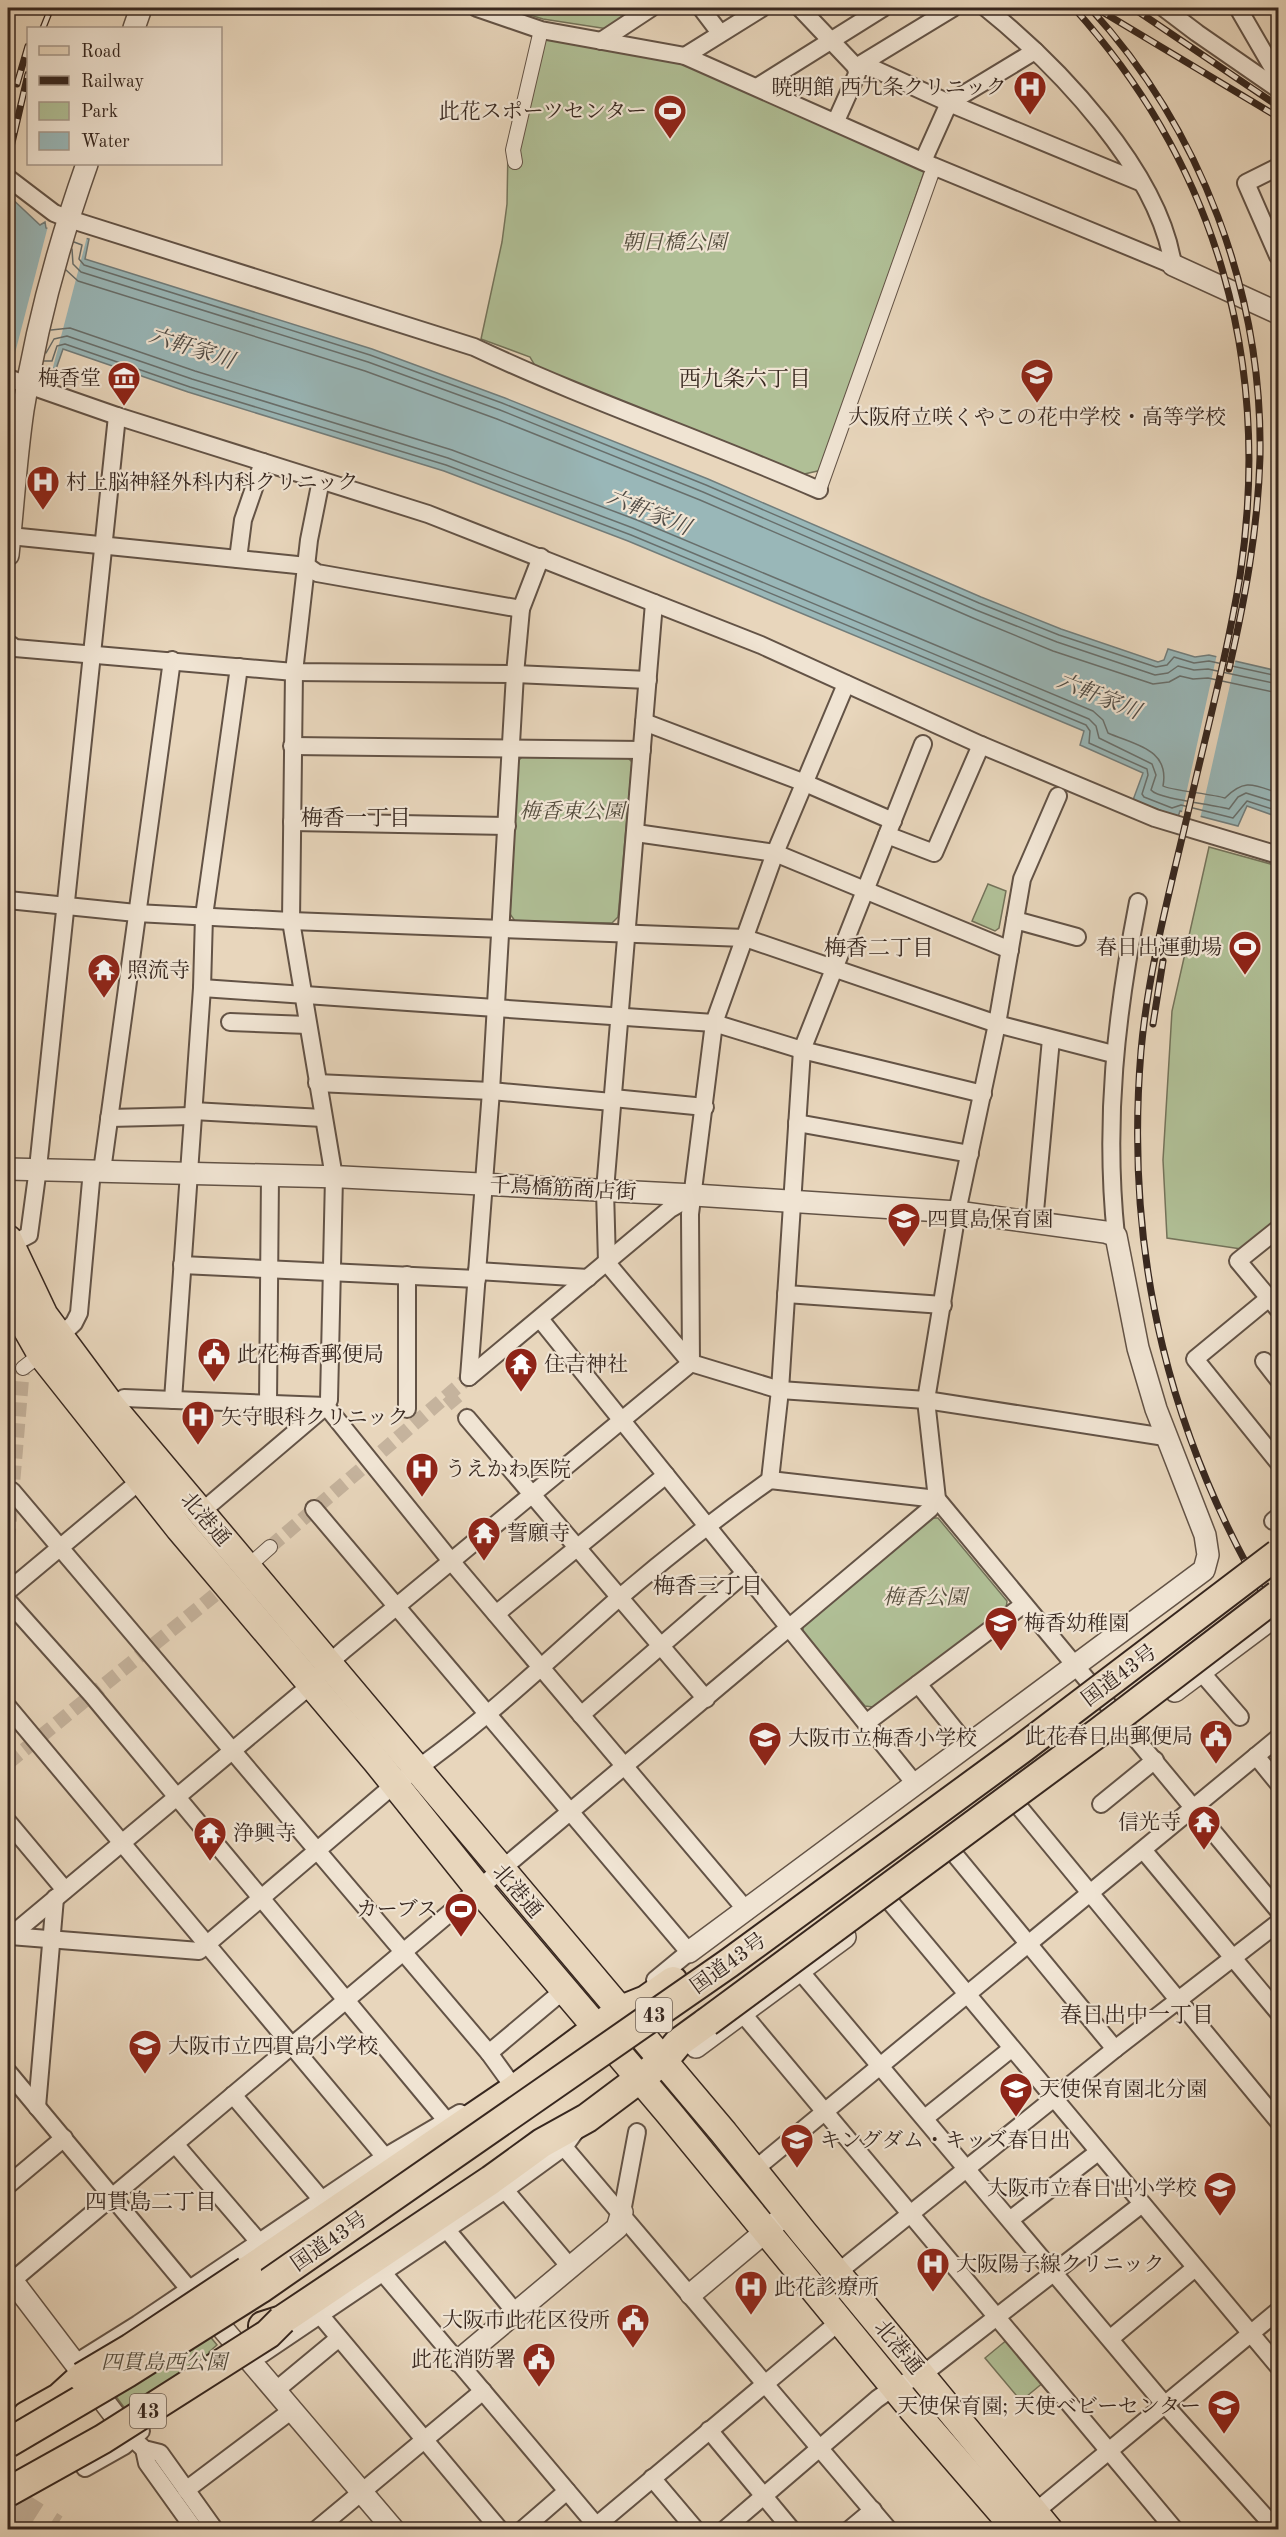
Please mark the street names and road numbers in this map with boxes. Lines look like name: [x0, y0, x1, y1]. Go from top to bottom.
street label: 千鳥橋筋商店街: [489, 1173, 637, 1204]
street label: 北港通: [176, 1488, 235, 1551]
street label: 国道43号: [1077, 1640, 1161, 1711]
street label: 北港通: [488, 1860, 547, 1923]
street label: 国道43号: [686, 1928, 770, 1998]
road number: 43: [636, 1998, 672, 2032]
street label: 国道43号: [287, 2207, 372, 2276]
street label: 北港通: [870, 2316, 928, 2379]
road number: 43: [130, 2394, 166, 2428]

